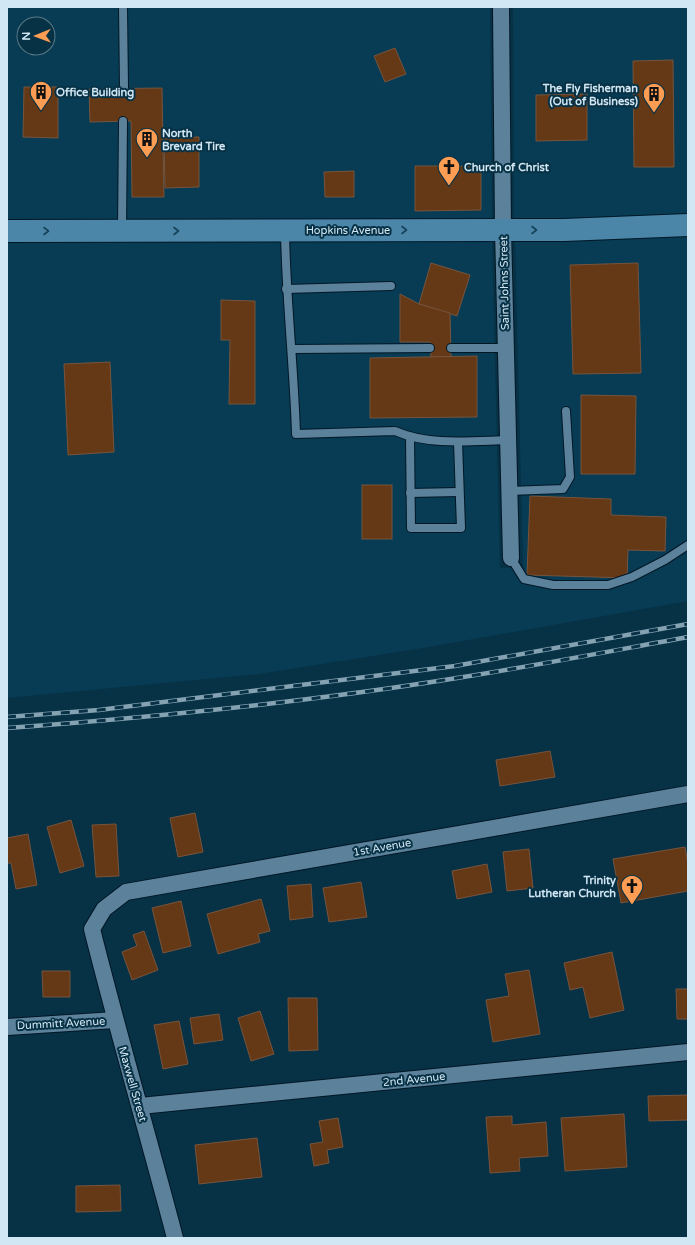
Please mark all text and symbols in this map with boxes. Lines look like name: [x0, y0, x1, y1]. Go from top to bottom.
north arrow: [16, 16, 56, 56]
text: N: [20, 32, 33, 41]
building icon: Office Building: [28, 79, 54, 112]
building icon: The Fly Fisherman (Out of Business): [641, 81, 667, 114]
place label: The Fly Fisherman (Out of Business): [542, 82, 639, 108]
place label: Office Building: [56, 86, 134, 100]
building icon: North Brevard Tire: [134, 126, 160, 159]
place label: North Brevard Tire: [162, 127, 226, 153]
church icon: Church of Christ: [436, 154, 462, 187]
place label: Church of Christ: [464, 161, 550, 174]
street label: Hopkins Avenue: [306, 224, 390, 237]
one-way arrow: [401, 226, 407, 234]
one-way arrow: [531, 226, 537, 234]
one-way arrow: [43, 227, 49, 235]
one-way arrow: [173, 227, 179, 235]
street label: Saint Johns Street: [497, 236, 512, 330]
street label: 1st Avenue: [352, 836, 412, 859]
church icon: Trinity Lutheran Church: [619, 873, 645, 906]
place label: Trinity Lutheran Church: [528, 874, 616, 900]
street label: Dummitt Avenue: [17, 1015, 106, 1032]
street label: Maxwell Street: [116, 1045, 149, 1123]
street label: 2nd Avenue: [382, 1070, 446, 1089]

